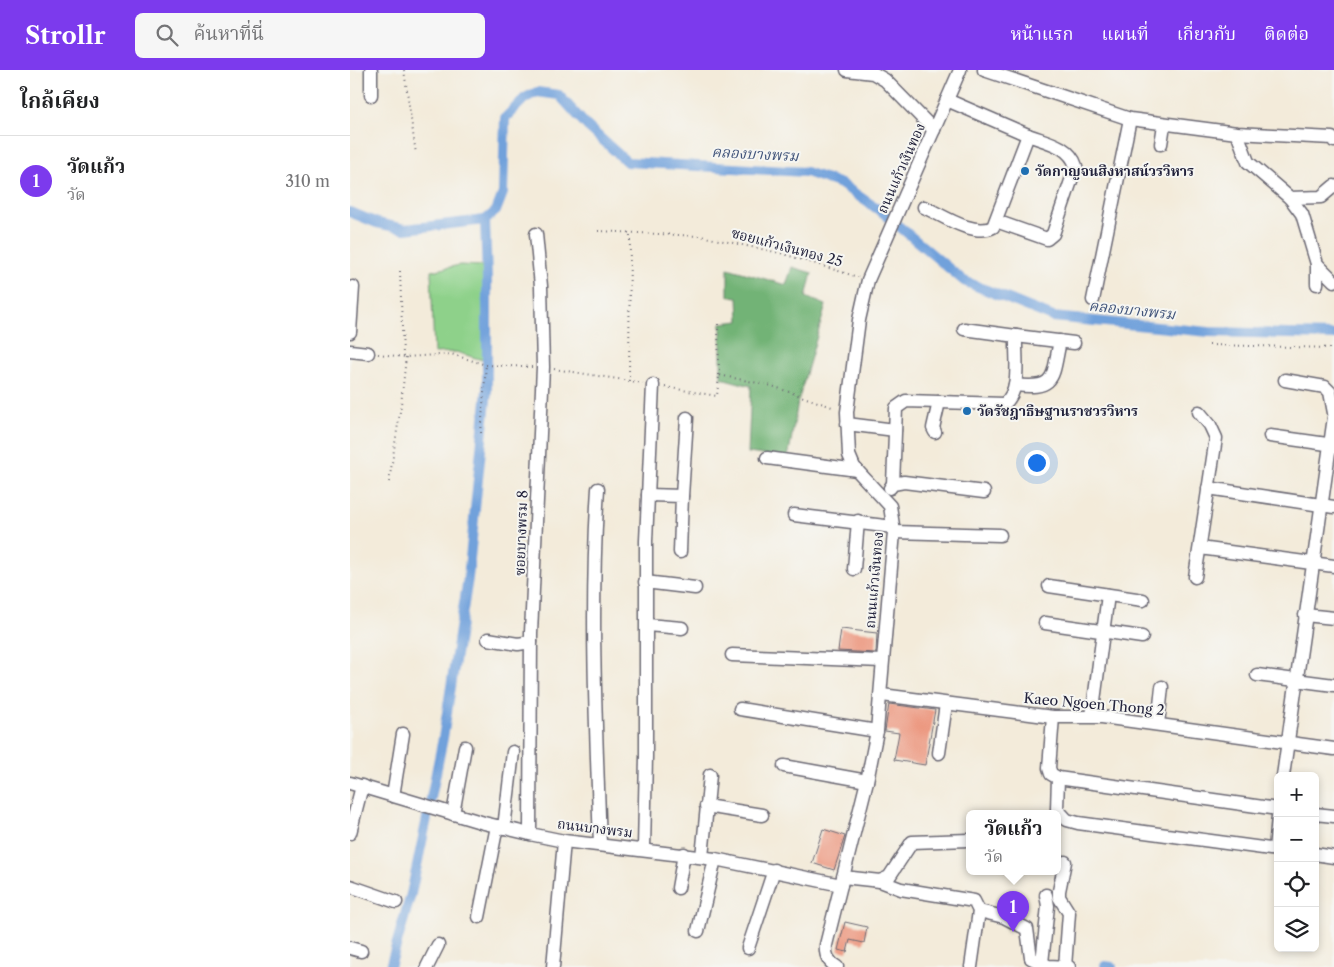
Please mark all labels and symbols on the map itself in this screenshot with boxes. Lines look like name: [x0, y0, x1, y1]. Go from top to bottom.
street label: ถนนแก้วเงินทอง: [873, 120, 929, 216]
water label: คลองบางพรม: [711, 142, 800, 165]
place label: วัดกาญจนสิงหาสน์วรวิหาร: [1035, 162, 1194, 180]
marker: วัดกาญจนสิงหาสน์วรวิหาร: [1019, 165, 1031, 177]
street label: ซอยแก้วเงินทอง 25: [729, 223, 845, 271]
water label: คลองบางพรม: [1088, 296, 1178, 324]
place label: วัดรัชฎาธิษฐานราชวรวิหาร: [977, 402, 1138, 420]
marker: วัดรัชฎาธิษฐานราชวรวิหาร: [961, 405, 973, 417]
your location: [1024, 450, 1050, 476]
street label: ซอยบางพรม 8: [511, 490, 531, 576]
street label: ถนนแก้วเงินทอง: [861, 531, 887, 629]
street label: Kaeo Ngoen Thong 2: [1023, 689, 1165, 719]
street label: ถนนบางพรม: [556, 814, 634, 842]
pin: 1: [997, 891, 1029, 932]

